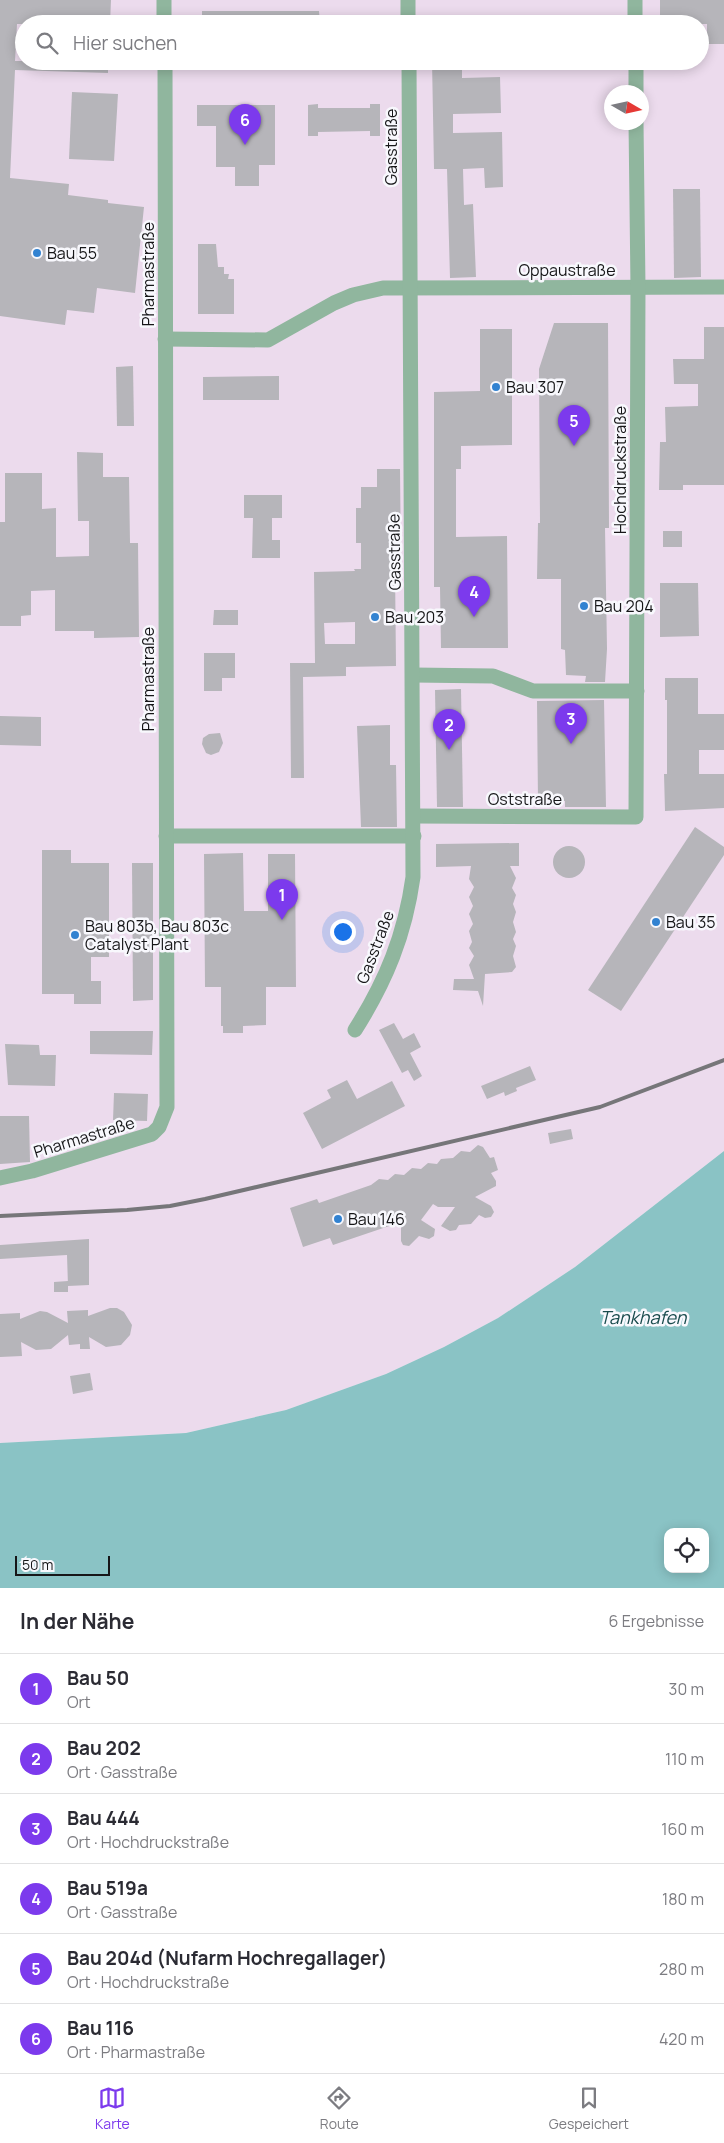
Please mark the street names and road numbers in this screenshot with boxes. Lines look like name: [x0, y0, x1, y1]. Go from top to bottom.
street label: Gasstraße: [380, 109, 402, 185]
street label: Pharmastraße: [137, 222, 159, 326]
street label: Oppaustraße: [519, 259, 615, 281]
street label: Hochdruckstraße: [609, 406, 631, 534]
street label: Gasstraße: [382, 513, 406, 591]
street label: Pharmastraße: [137, 627, 159, 731]
street label: Oststraße: [488, 788, 562, 810]
street label: Gasstraße: [351, 907, 399, 987]
street label: Pharmastraße: [31, 1111, 137, 1163]

